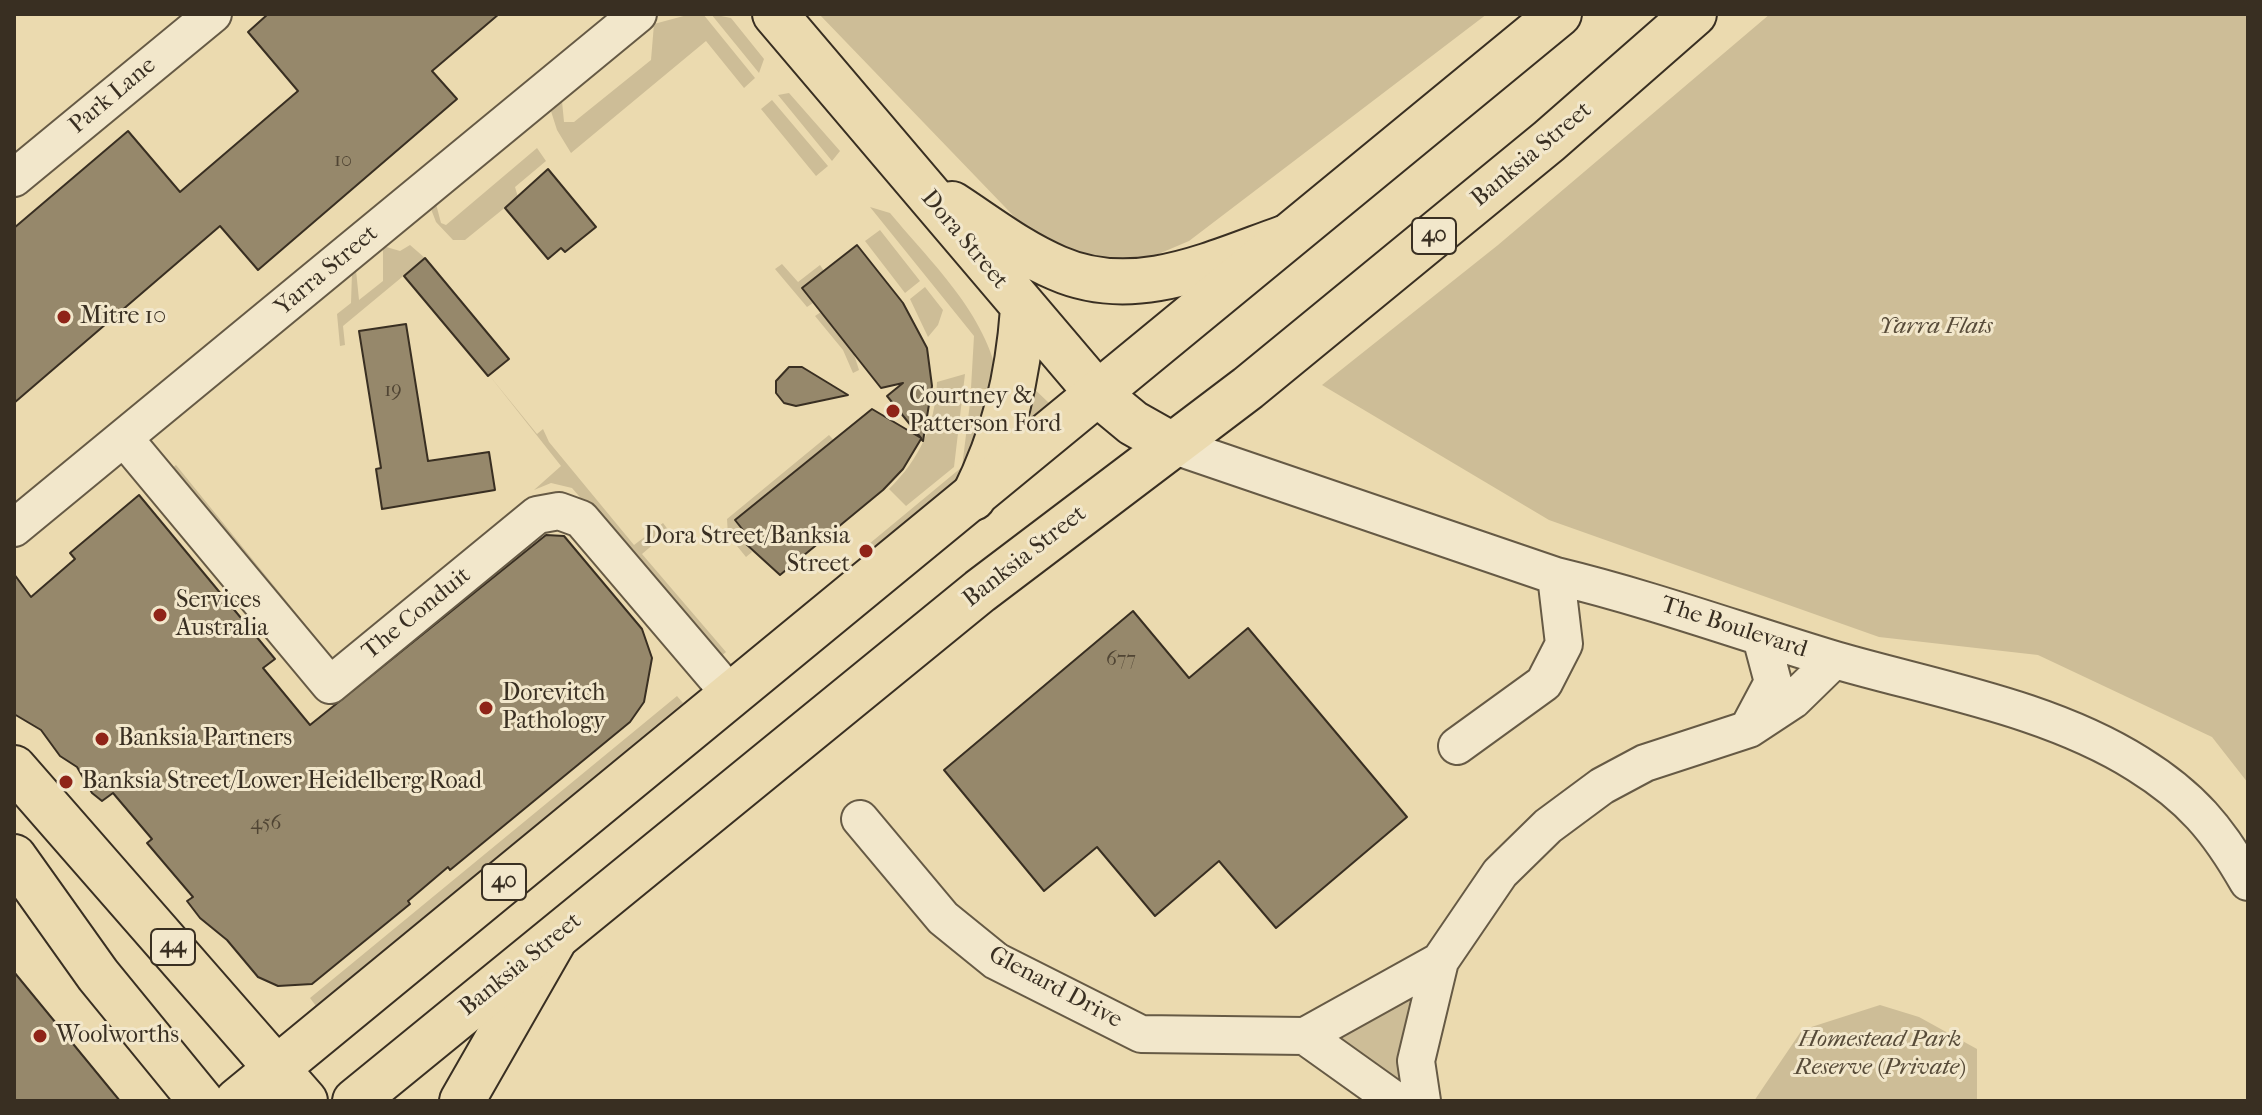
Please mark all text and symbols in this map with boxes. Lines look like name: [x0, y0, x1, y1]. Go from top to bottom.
street label: Park Lane: [64, 51, 162, 141]
street label: Banksia Street: [1466, 96, 1598, 214]
house number: 10: [334, 149, 352, 173]
street label: Dora Street: [914, 185, 1014, 295]
road number: 40: [1412, 218, 1456, 254]
street label: Yarra Street: [270, 220, 384, 322]
place label: Mitre 10: [80, 303, 166, 331]
marker: Mitre 10: [55, 308, 73, 326]
park label: Yarra Flats: [1879, 313, 1993, 341]
house number: 19: [384, 379, 402, 403]
place label: Courtney & Patterson Ford: [909, 383, 1061, 439]
marker: Courtney & Patterson Ford: [884, 402, 902, 420]
street label: Banksia Street: [958, 500, 1092, 614]
place label: Dora Street/Banksia Street: [644, 523, 850, 579]
marker: Dora Street/Banksia Street: [857, 542, 875, 560]
street label: The Conduit: [357, 562, 477, 666]
place label: Services Australia: [176, 587, 268, 643]
street label: The Boulevard: [1657, 591, 1811, 665]
marker: Services Australia: [151, 606, 169, 624]
house number: 677: [1106, 648, 1136, 672]
place label: Dorevitch Pathology: [502, 680, 606, 736]
marker: Dorevitch Pathology: [477, 699, 495, 717]
place label: Banksia Partners: [118, 725, 292, 753]
marker: Banksia Partners: [93, 730, 111, 748]
place label: Banksia Street/Lower Heidelberg Road: [82, 768, 482, 796]
marker: Banksia Street/Lower Heidelberg Road: [57, 773, 75, 791]
house number: 456: [251, 812, 281, 836]
road number: 40: [482, 864, 526, 900]
street label: Banksia Street: [454, 907, 588, 1023]
road number: 44: [151, 929, 195, 965]
street label: Glenard Drive: [983, 941, 1127, 1035]
place label: Woolworths: [56, 1022, 179, 1050]
park label: Homestead Park Reserve (Private): [1794, 1026, 1966, 1082]
marker: Woolworths: [31, 1027, 49, 1045]

